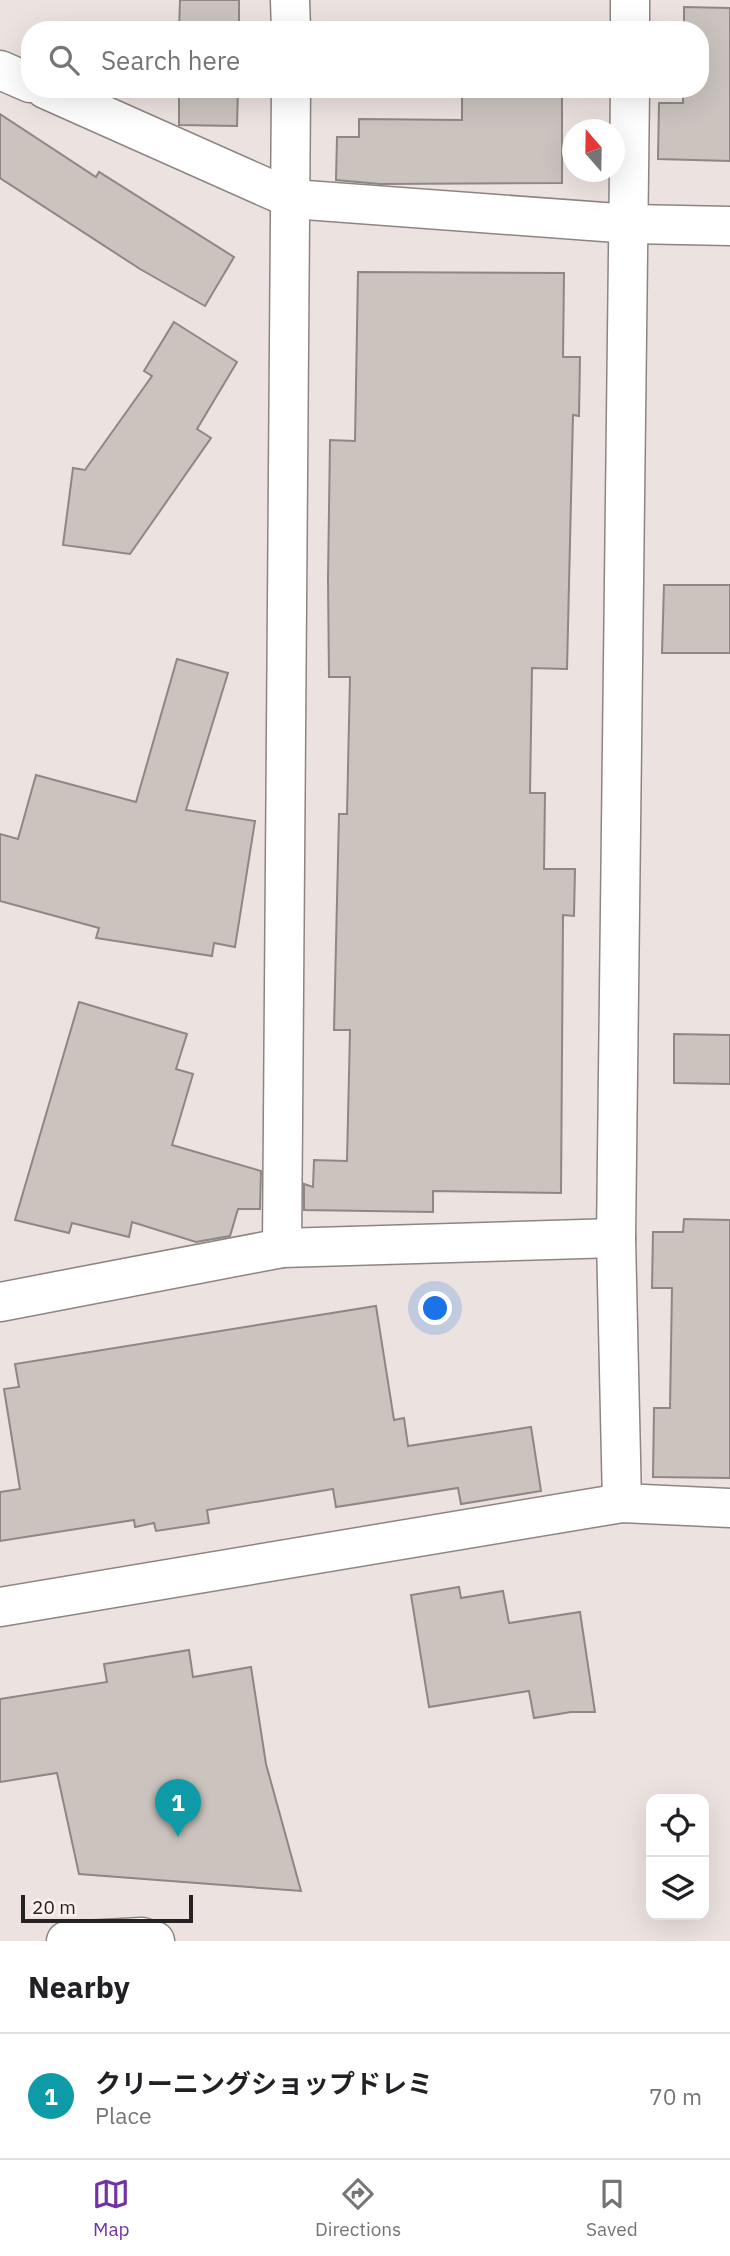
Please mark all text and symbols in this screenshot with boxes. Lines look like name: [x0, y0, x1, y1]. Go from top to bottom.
search box: [21, 21, 709, 98]
icon: search: [45, 41, 83, 79]
text: Search here: [101, 43, 240, 77]
north arrow: [562, 119, 625, 182]
your location: [418, 1291, 452, 1325]
pin: 1: [155, 1779, 201, 1837]
map controls: [646, 1794, 709, 1920]
button: locate: [646, 1794, 709, 1857]
button: layers: [646, 1857, 709, 1920]
scale bar: [21, 1892, 192, 1924]
text: 20 m: [32, 1895, 76, 1919]
text: Nearby: [28, 1967, 130, 2006]
text: クリーニングショップドレミ: [95, 2066, 433, 2100]
text: 1: [44, 2081, 58, 2111]
text: 70 m: [649, 2081, 702, 2111]
text: Place: [95, 2100, 152, 2130]
tab: Map: [92, 2175, 130, 2241]
tab: Directions: [315, 2175, 401, 2241]
tab: Saved: [586, 2175, 638, 2241]

